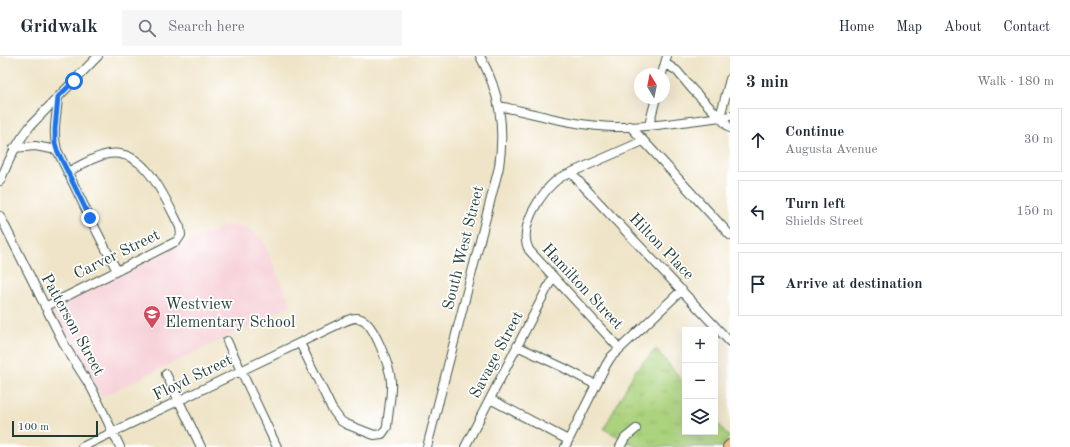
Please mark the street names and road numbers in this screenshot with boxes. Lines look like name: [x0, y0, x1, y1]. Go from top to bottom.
street label: South West Street: [441, 184, 487, 312]
street label: Hilton Place: [626, 211, 696, 283]
street label: Carver Street: [71, 227, 163, 283]
street label: Hamilton Street: [538, 241, 626, 333]
street label: Patterson Street: [37, 271, 107, 379]
street label: Savage Street: [467, 308, 527, 401]
street label: Floyd Street: [151, 352, 236, 404]

